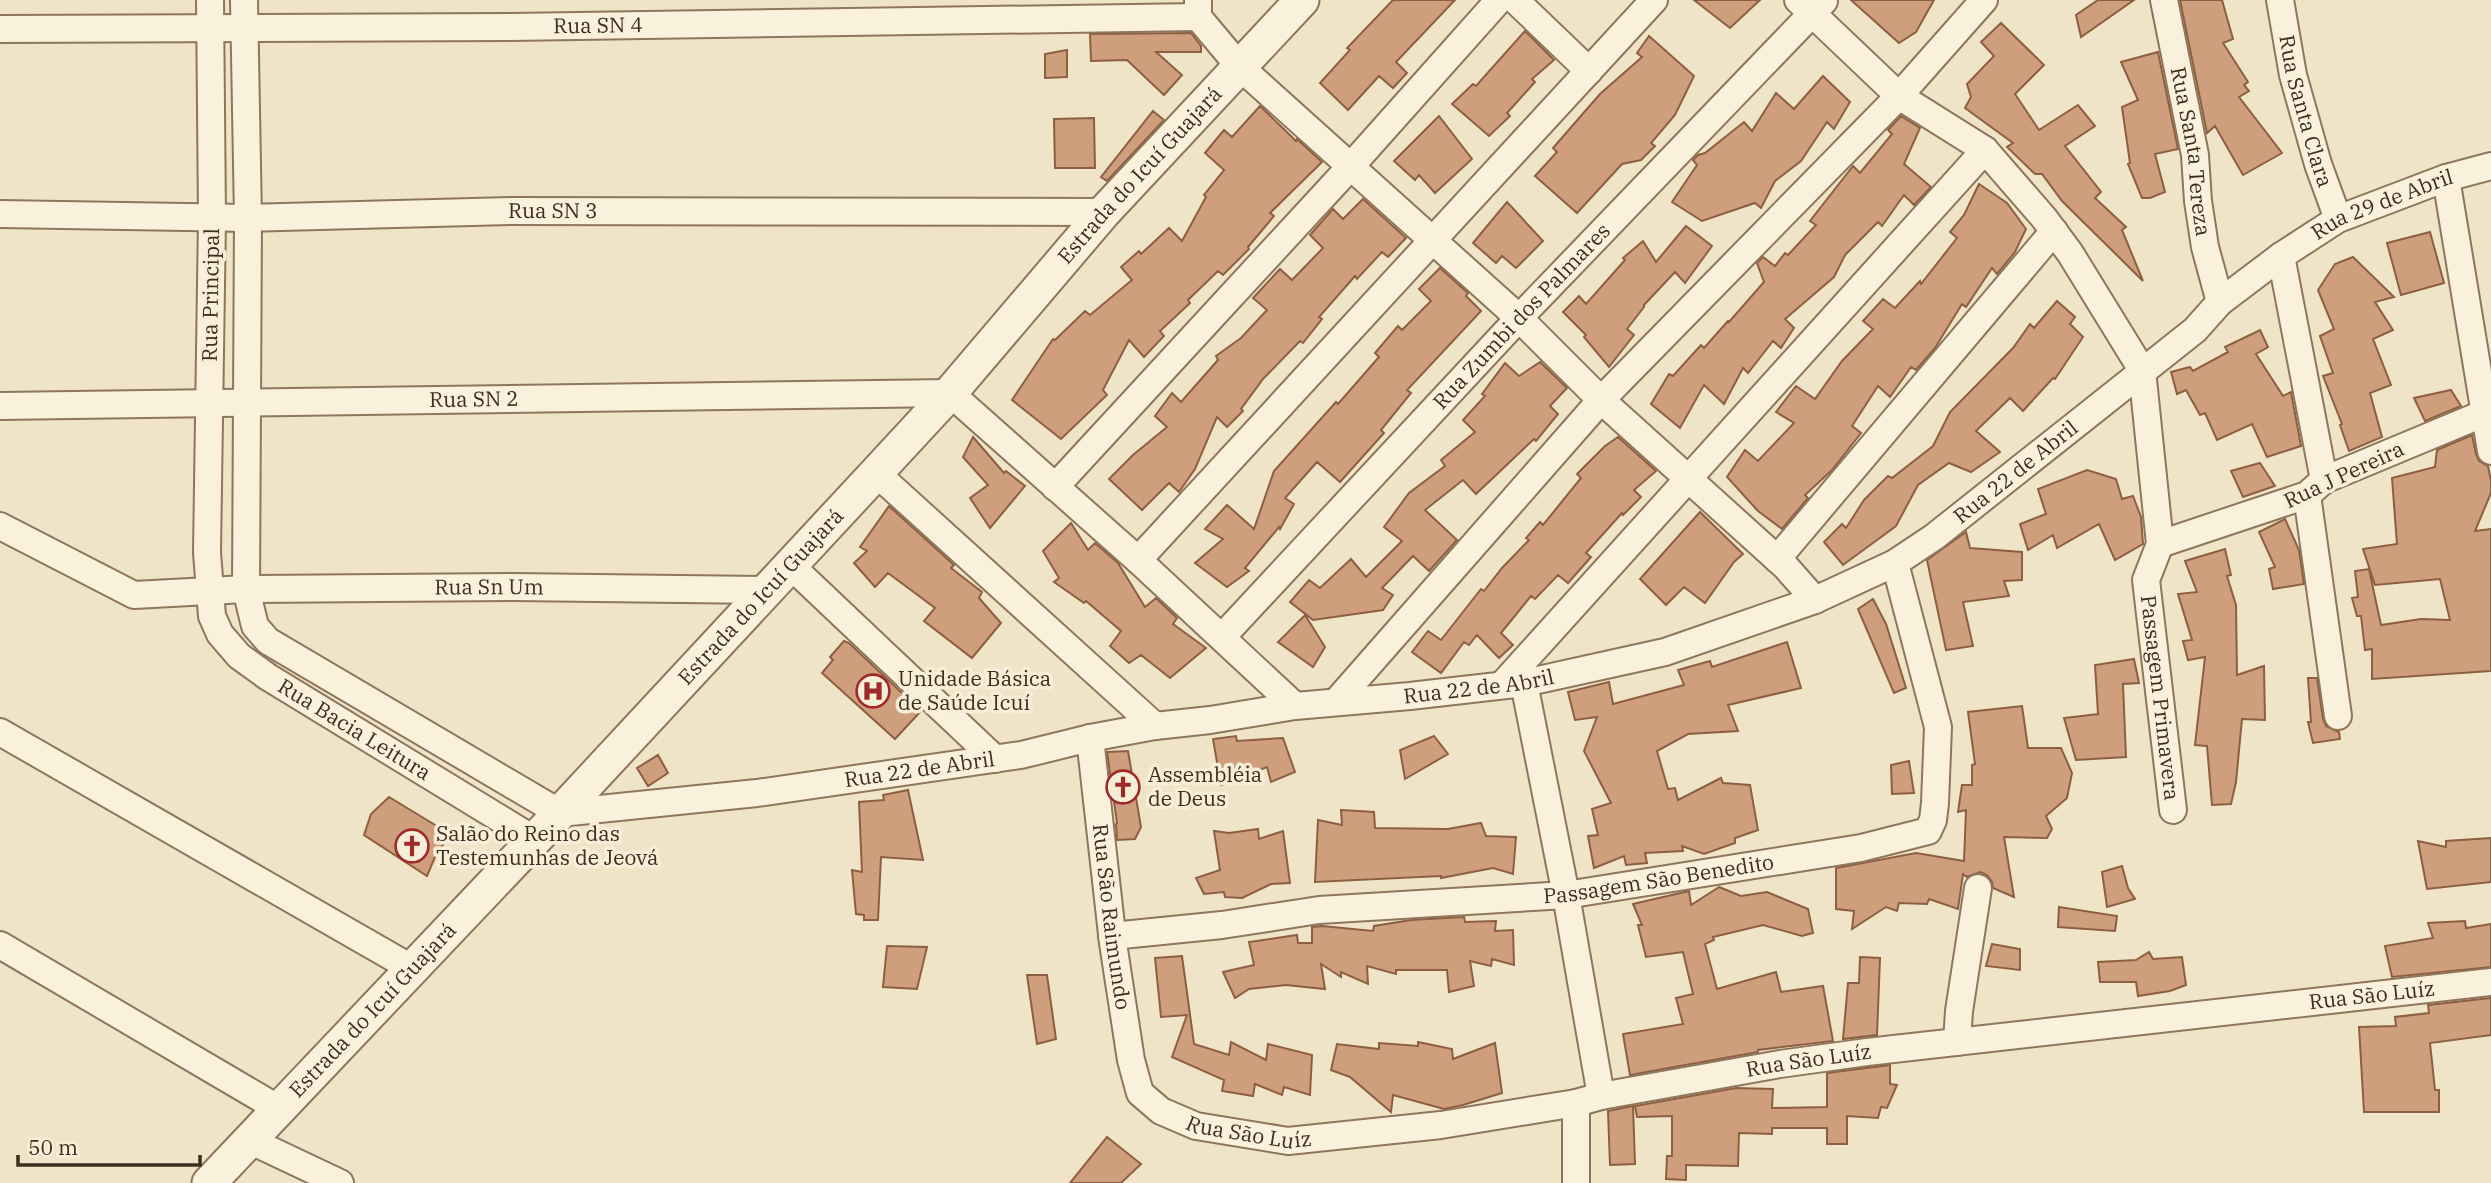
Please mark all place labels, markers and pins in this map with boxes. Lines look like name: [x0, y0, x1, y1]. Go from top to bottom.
place label: Unidade Básica de Saúde Icuí: [898, 664, 1051, 716]
hospital icon: Unidade Básica de Saúde Icuí: [854, 672, 892, 710]
place label: Assembléia de Deus: [1148, 760, 1262, 812]
church icon: Assembléia de Deus: [1104, 768, 1142, 806]
place label: Salão do Reino das Testemunhas de Jeová: [436, 819, 658, 871]
church icon: Salão do Reino das Testemunhas de Jeová: [393, 827, 431, 865]

